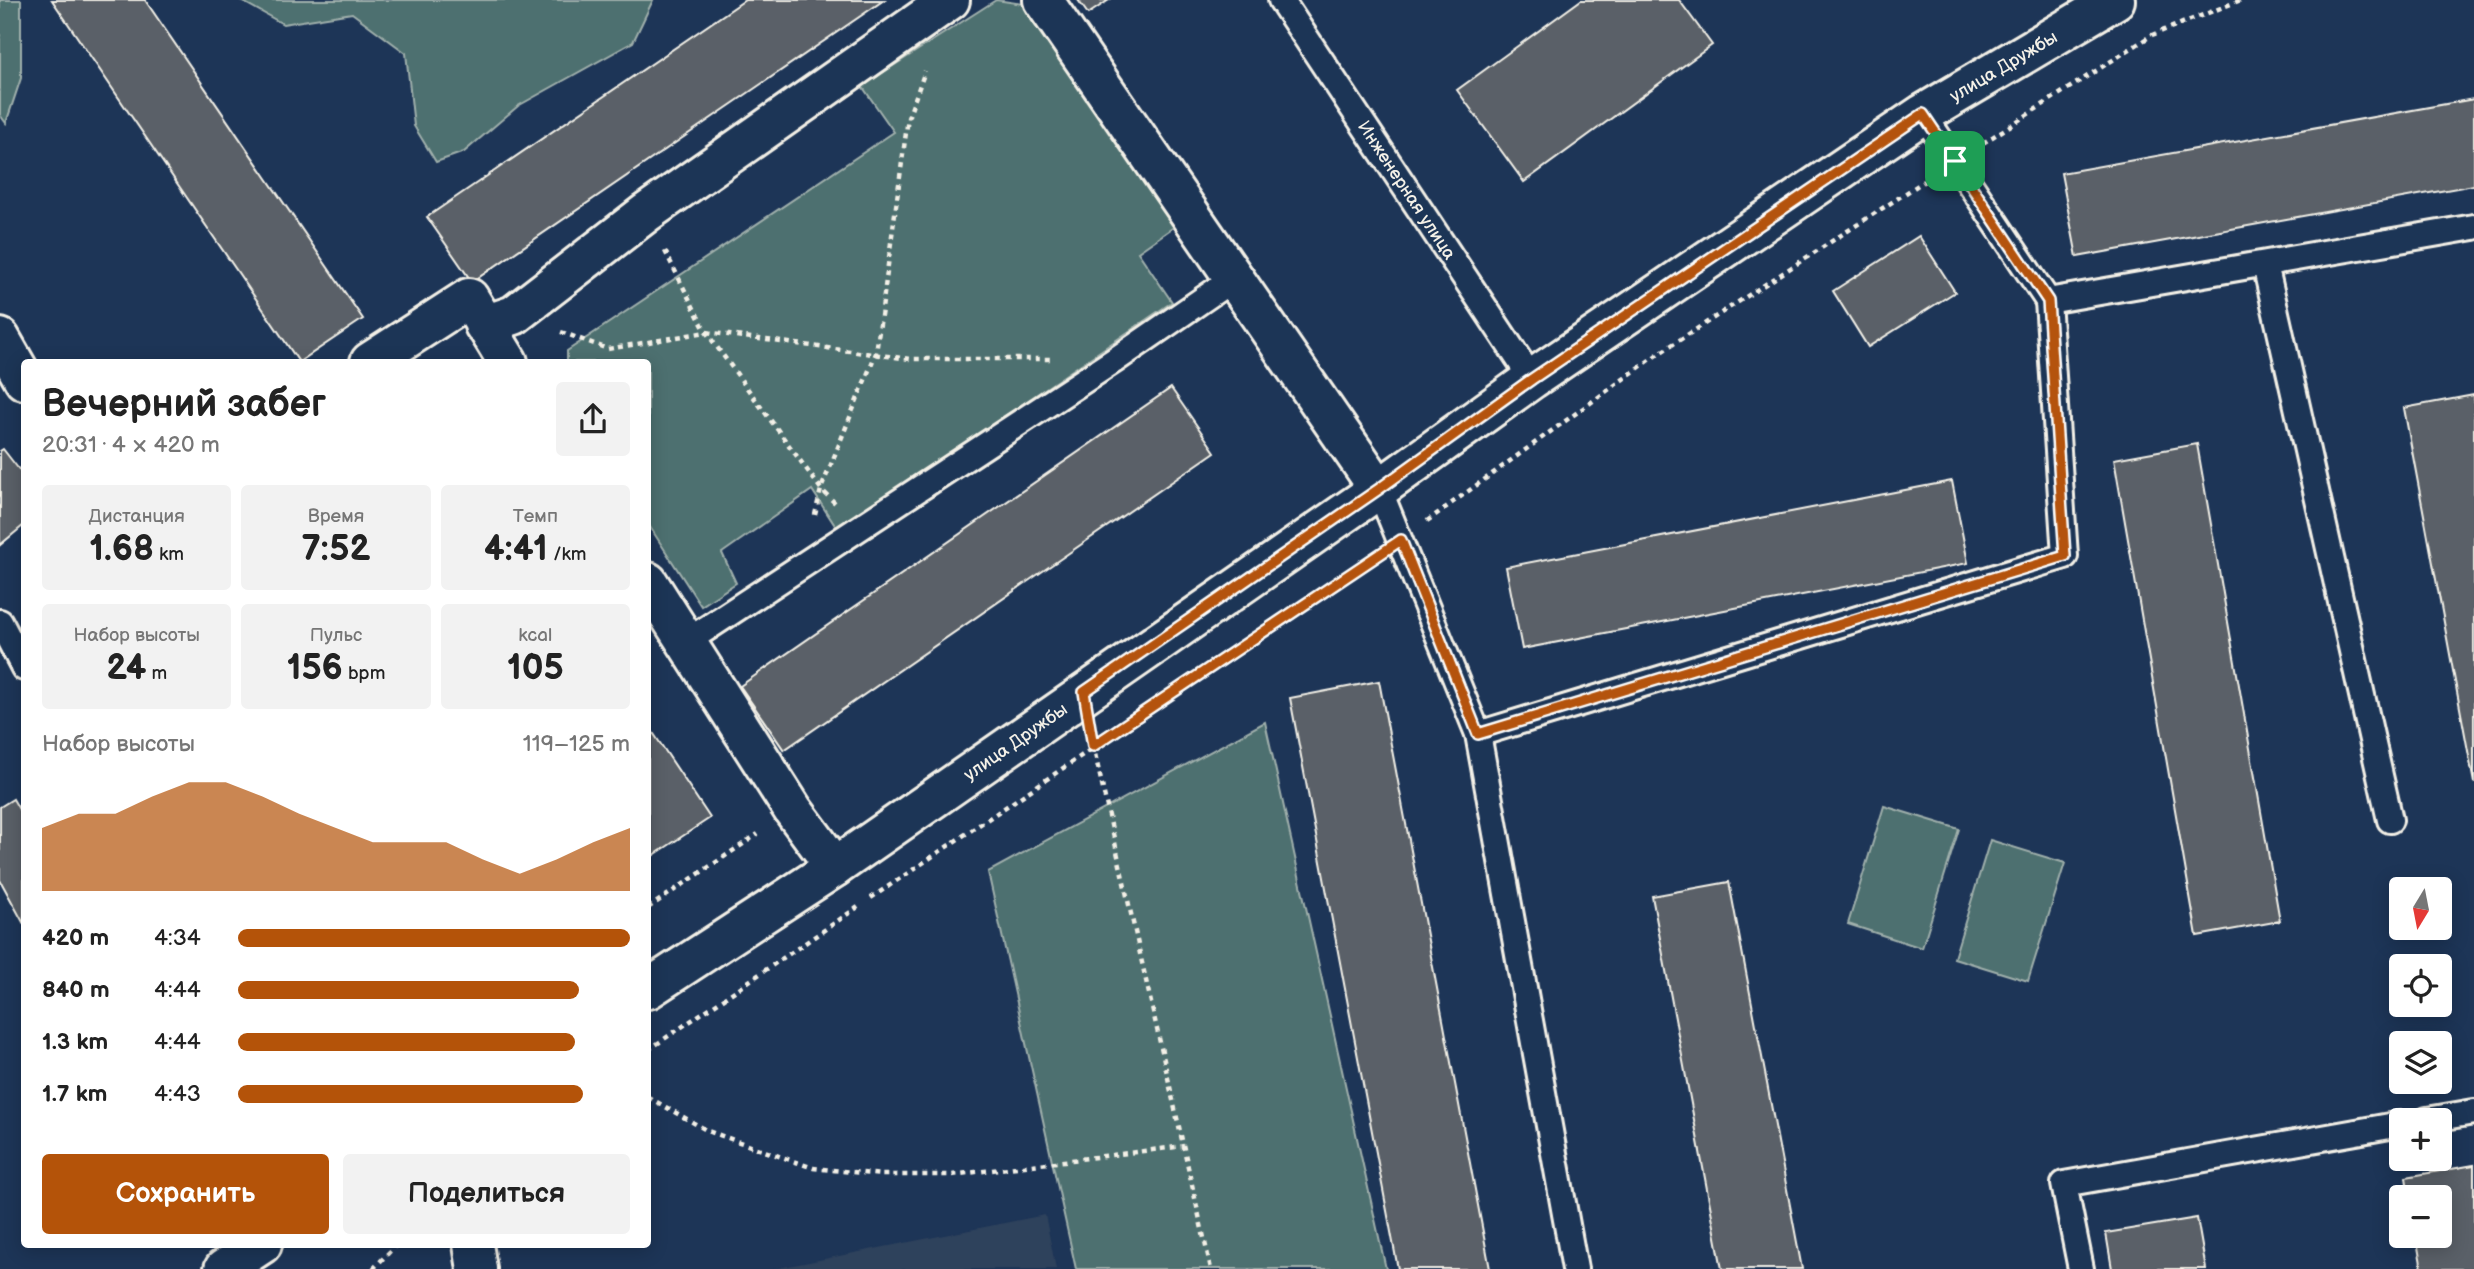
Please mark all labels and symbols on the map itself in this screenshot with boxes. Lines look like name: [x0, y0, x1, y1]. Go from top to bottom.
street label: улица Дружбы: [1946, 26, 2061, 106]
street label: Инженерная улица: [1353, 117, 1461, 264]
pin: [1925, 131, 1985, 191]
street label: улица Дружбы: [960, 698, 1071, 785]
north arrow: [2389, 877, 2452, 940]

